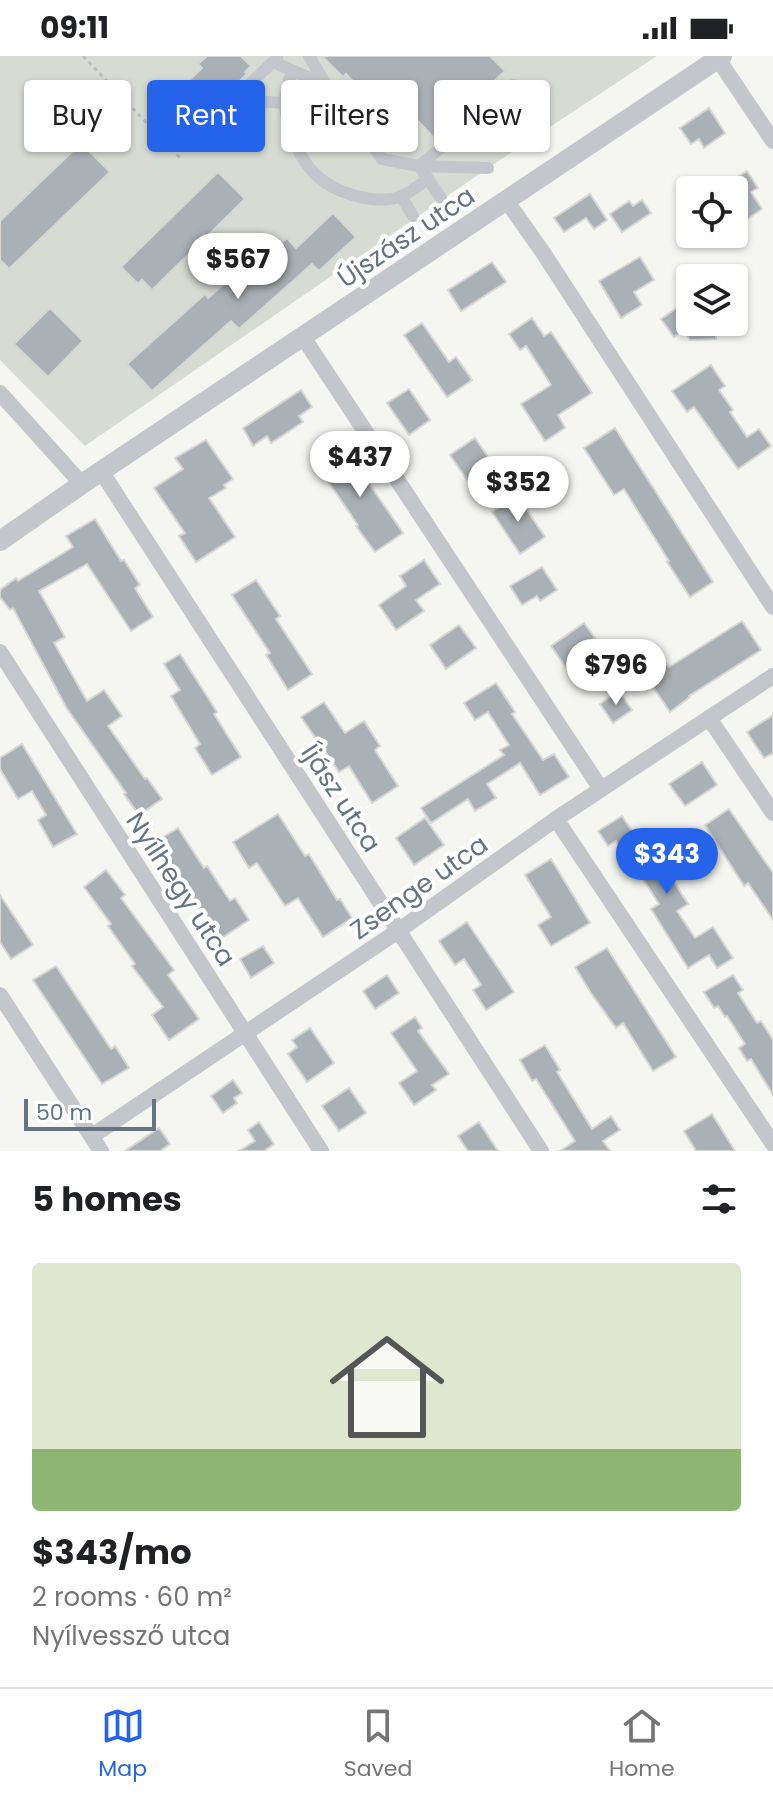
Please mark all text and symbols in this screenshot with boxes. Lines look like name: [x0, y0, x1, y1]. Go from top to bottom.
text: 09:11: [40, 6, 109, 49]
chip: Buy: [24, 80, 131, 152]
chip: Rent: [147, 80, 265, 152]
chip: Filters: [281, 80, 418, 152]
chip: New: [434, 80, 550, 152]
map controls: [676, 176, 748, 336]
button: locate: [676, 176, 748, 248]
street label: Újszász utca: [330, 178, 482, 296]
pin: $567: [191, 233, 285, 301]
text: $567: [206, 241, 270, 277]
button: layers: [676, 264, 748, 336]
pin: $437: [313, 431, 407, 499]
text: $437: [328, 439, 392, 475]
pin: $352: [471, 456, 565, 524]
text: $352: [486, 464, 550, 500]
pin: $796: [569, 639, 663, 707]
text: $796: [584, 647, 648, 683]
street label: Íjász utca: [293, 737, 389, 859]
street label: Nyílhegy utca: [118, 805, 244, 973]
street label: Zsenge utca: [343, 826, 495, 948]
pin: $343: [620, 828, 714, 896]
text: $343: [634, 836, 700, 872]
scale bar: [24, 1095, 156, 1131]
text: 50 m: [36, 1097, 92, 1128]
text: 5 homes: [32, 1175, 182, 1223]
icon: filters: [697, 1177, 741, 1221]
icon: home: [315, 1315, 459, 1459]
text: $343/mo: [32, 1528, 192, 1576]
text: 2 rooms · 60 m²: [32, 1579, 232, 1615]
text: Nyílvessző utca: [32, 1618, 230, 1654]
tab: Map: [98, 1704, 147, 1785]
tab: Saved: [344, 1704, 412, 1785]
tab: Home: [609, 1704, 675, 1785]

